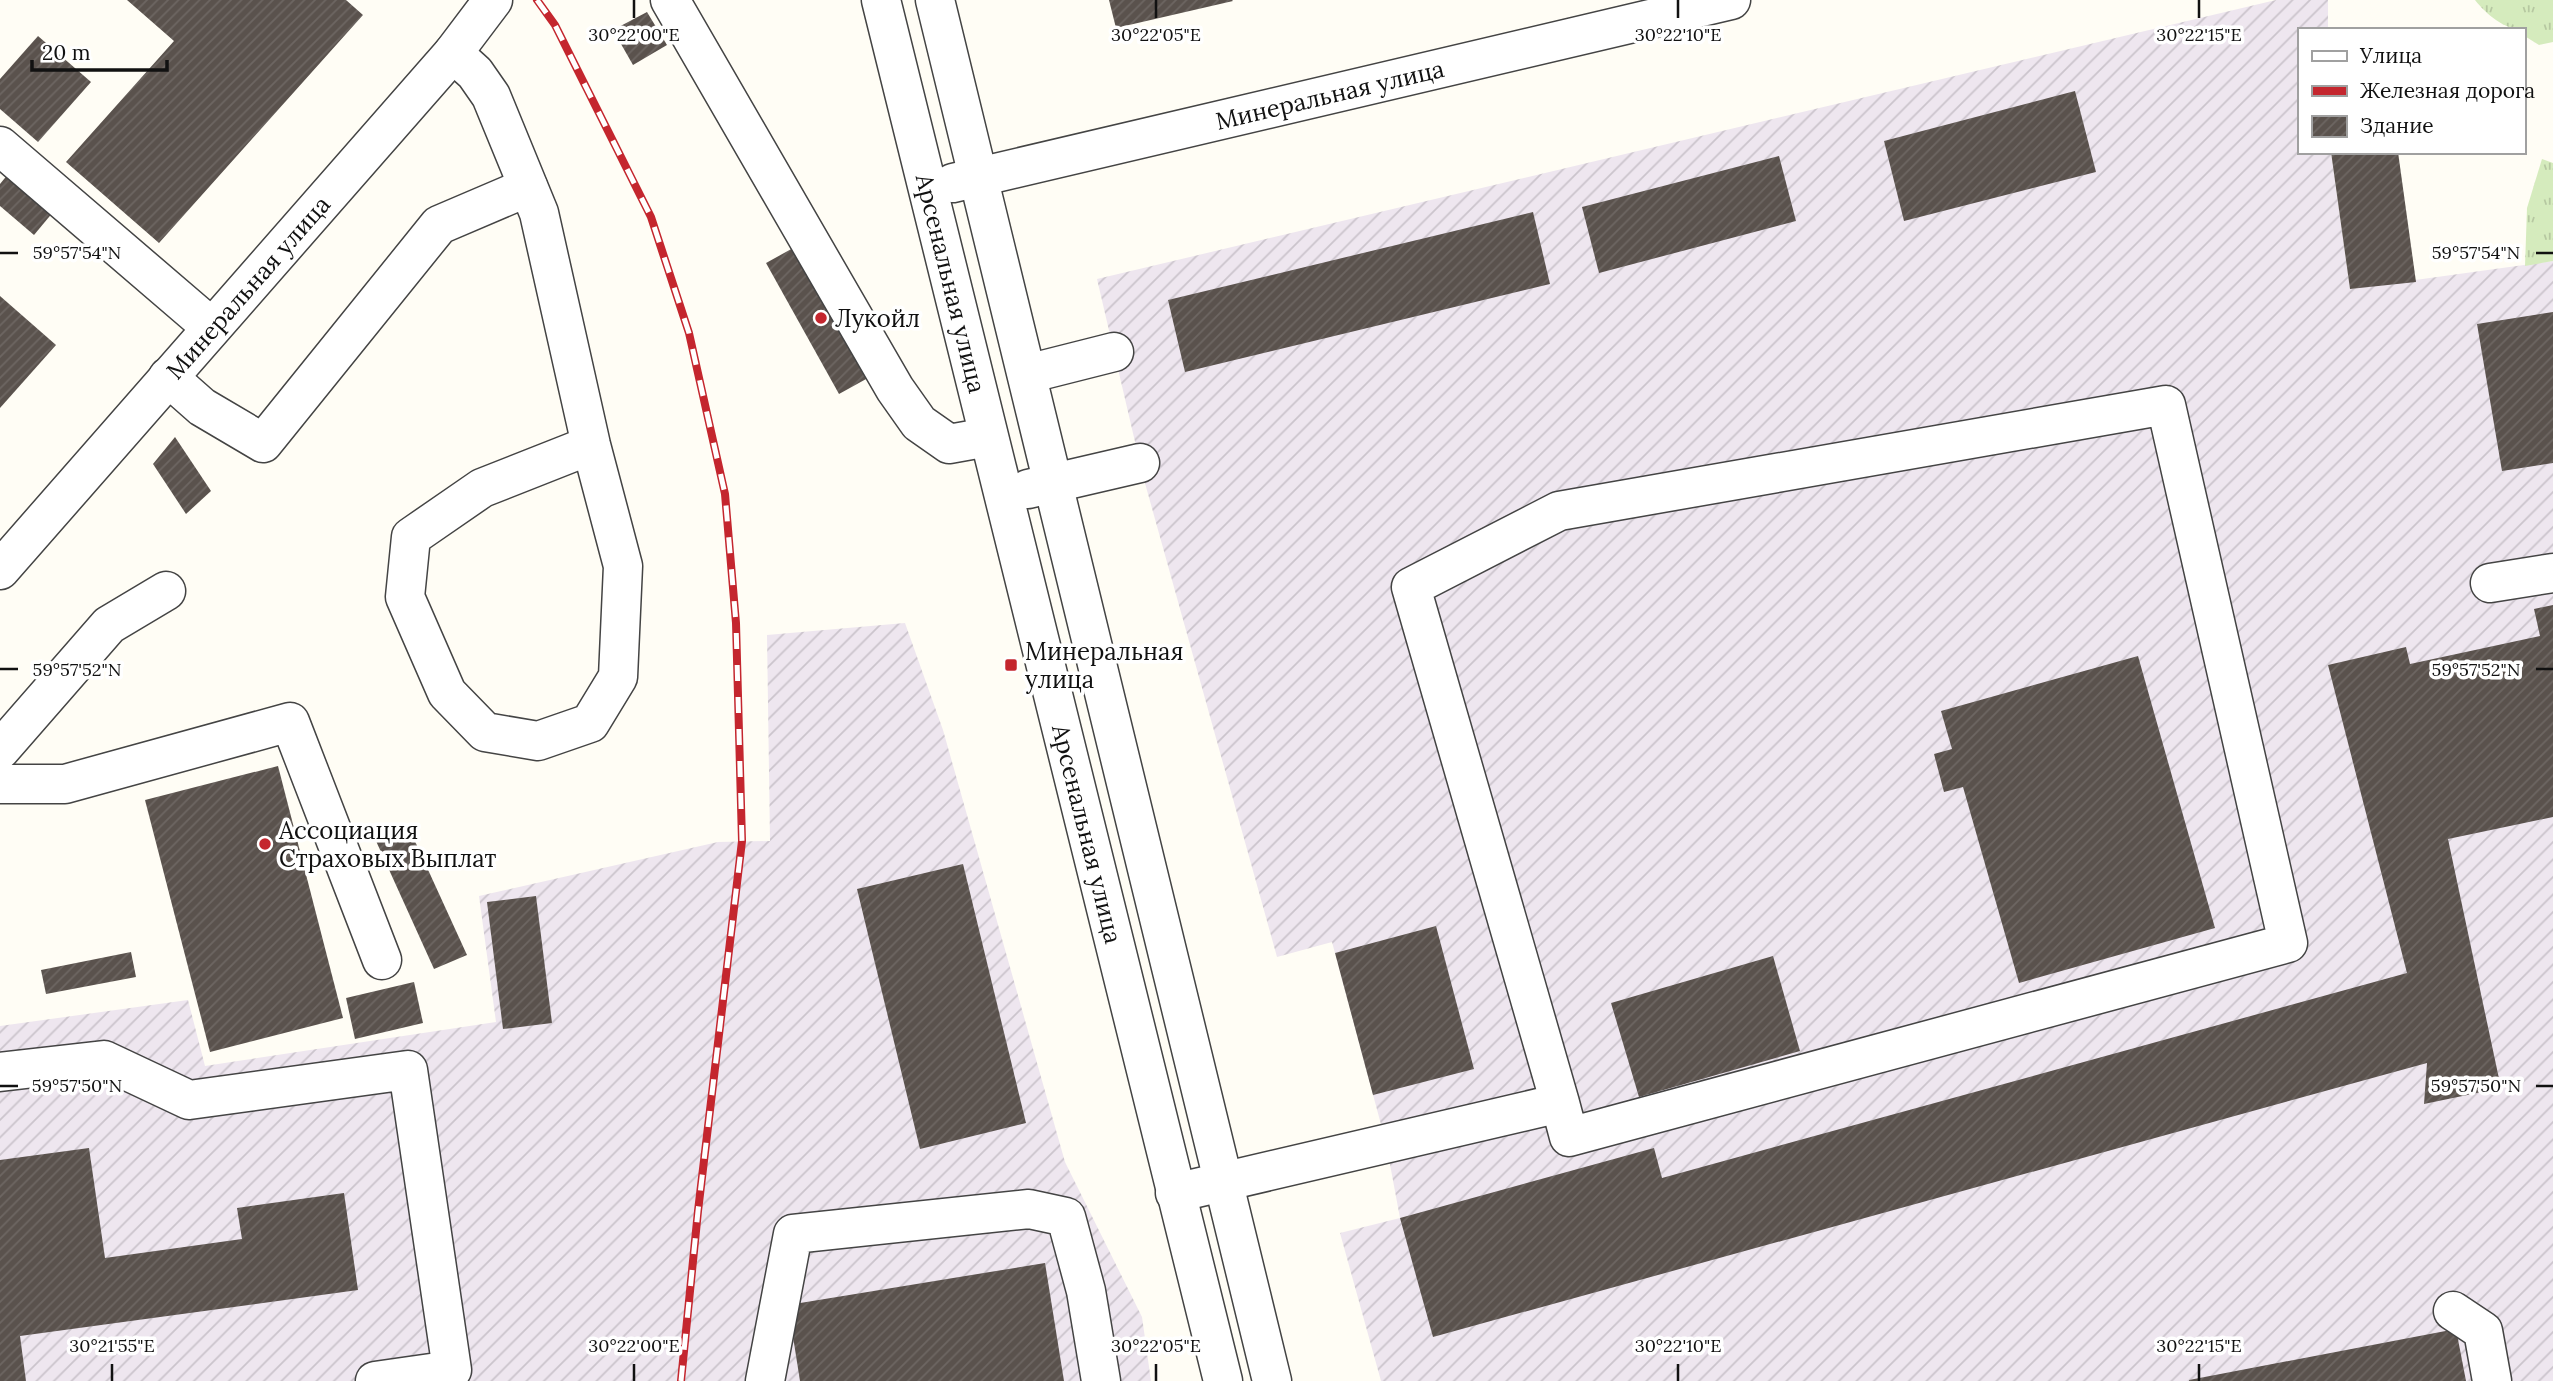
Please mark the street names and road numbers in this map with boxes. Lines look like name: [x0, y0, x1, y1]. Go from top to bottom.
street label: Минеральная улица: [1212, 53, 1447, 136]
street label: Арсенальная улица: [909, 170, 993, 396]
street label: Минеральная улица: [159, 189, 337, 385]
street label: Арсенальная улица: [1045, 720, 1130, 947]

